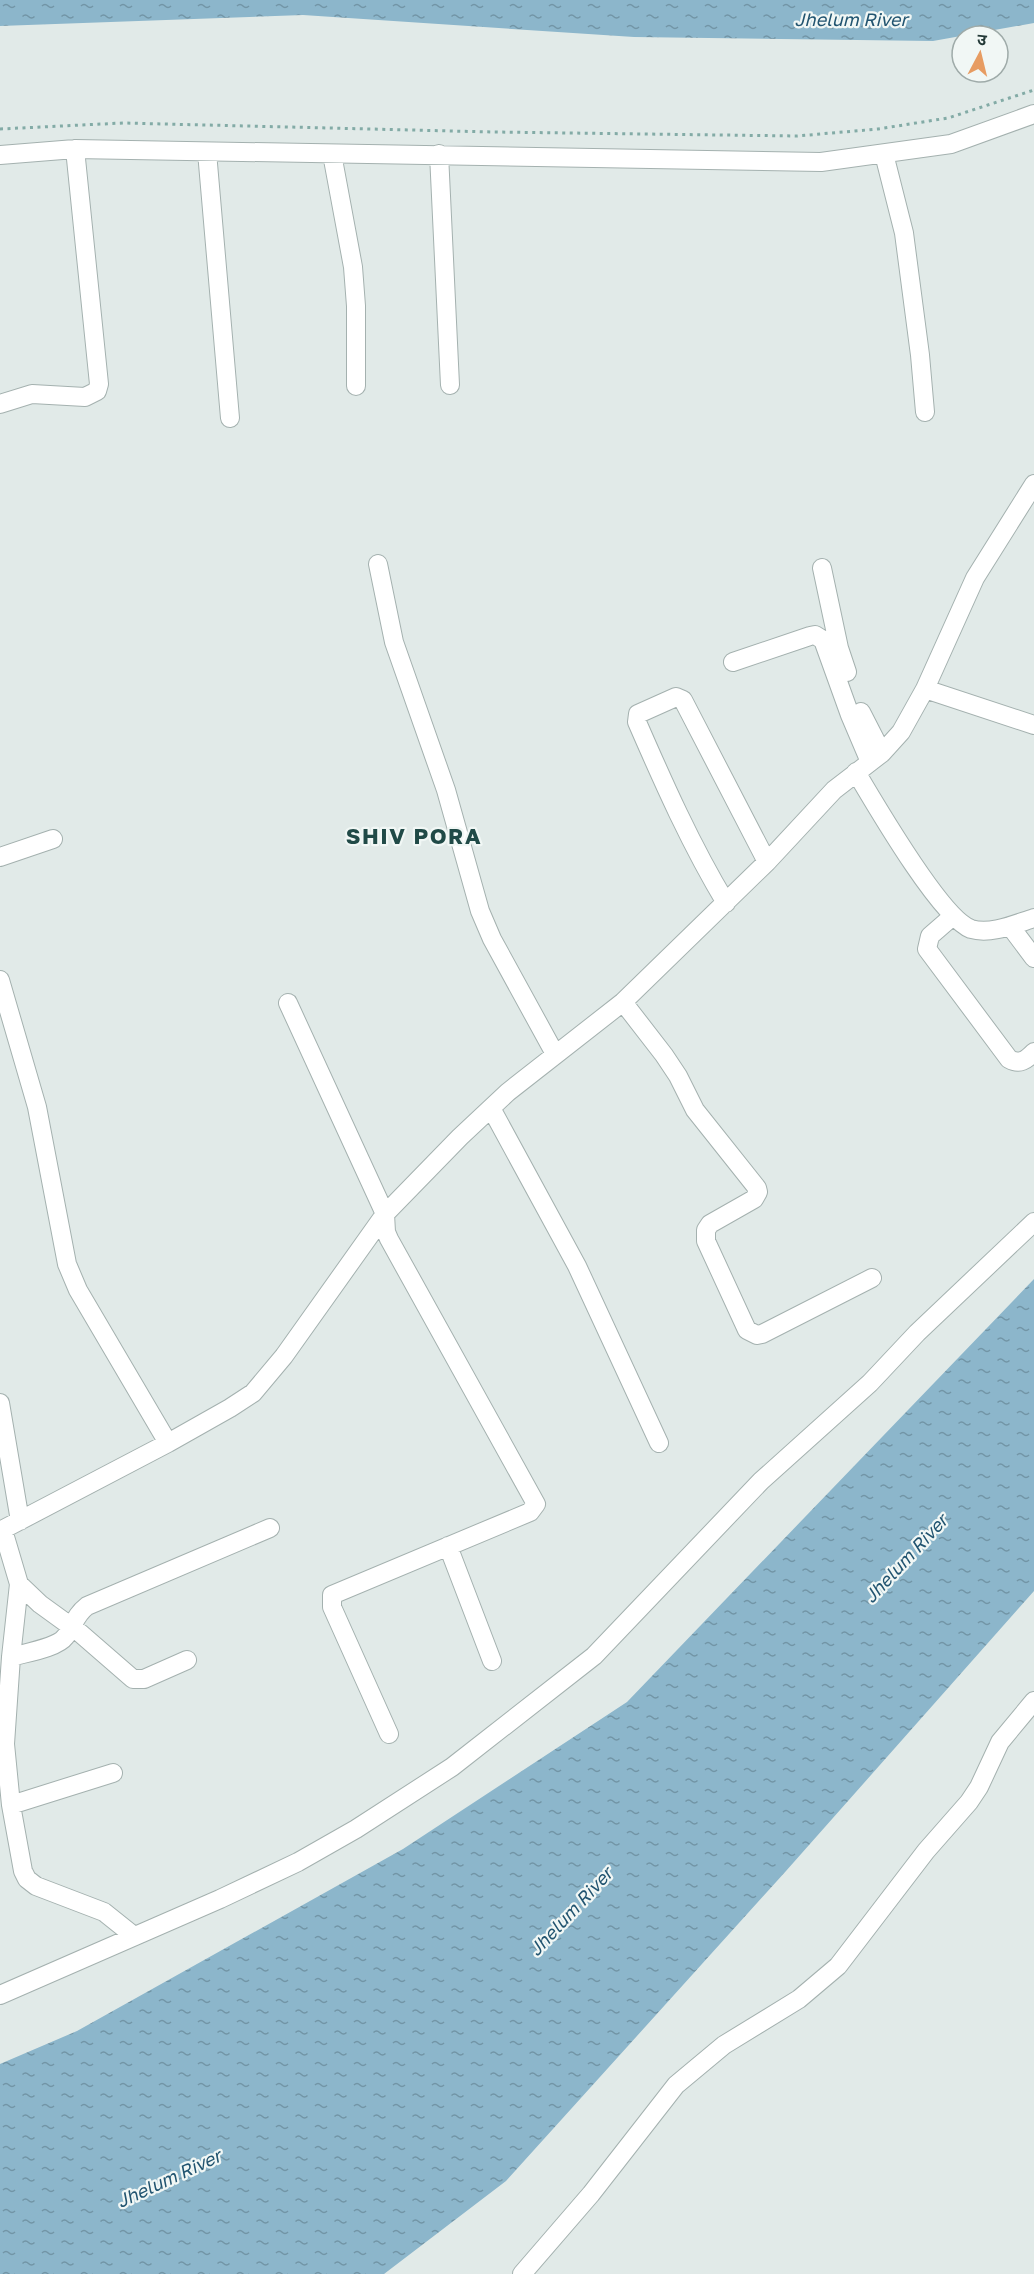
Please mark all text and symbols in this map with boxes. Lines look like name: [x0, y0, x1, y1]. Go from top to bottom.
water label: Jhelum River: [795, 8, 910, 30]
north arrow: [950, 24, 1010, 84]
text: उ: [976, 29, 988, 50]
district label: SHIV PORA: [346, 822, 482, 849]
water label: Jhelum River: [859, 1507, 954, 1607]
water label: Jhelum River: [524, 1860, 619, 1960]
water label: Jhelum River: [113, 2143, 227, 2212]

